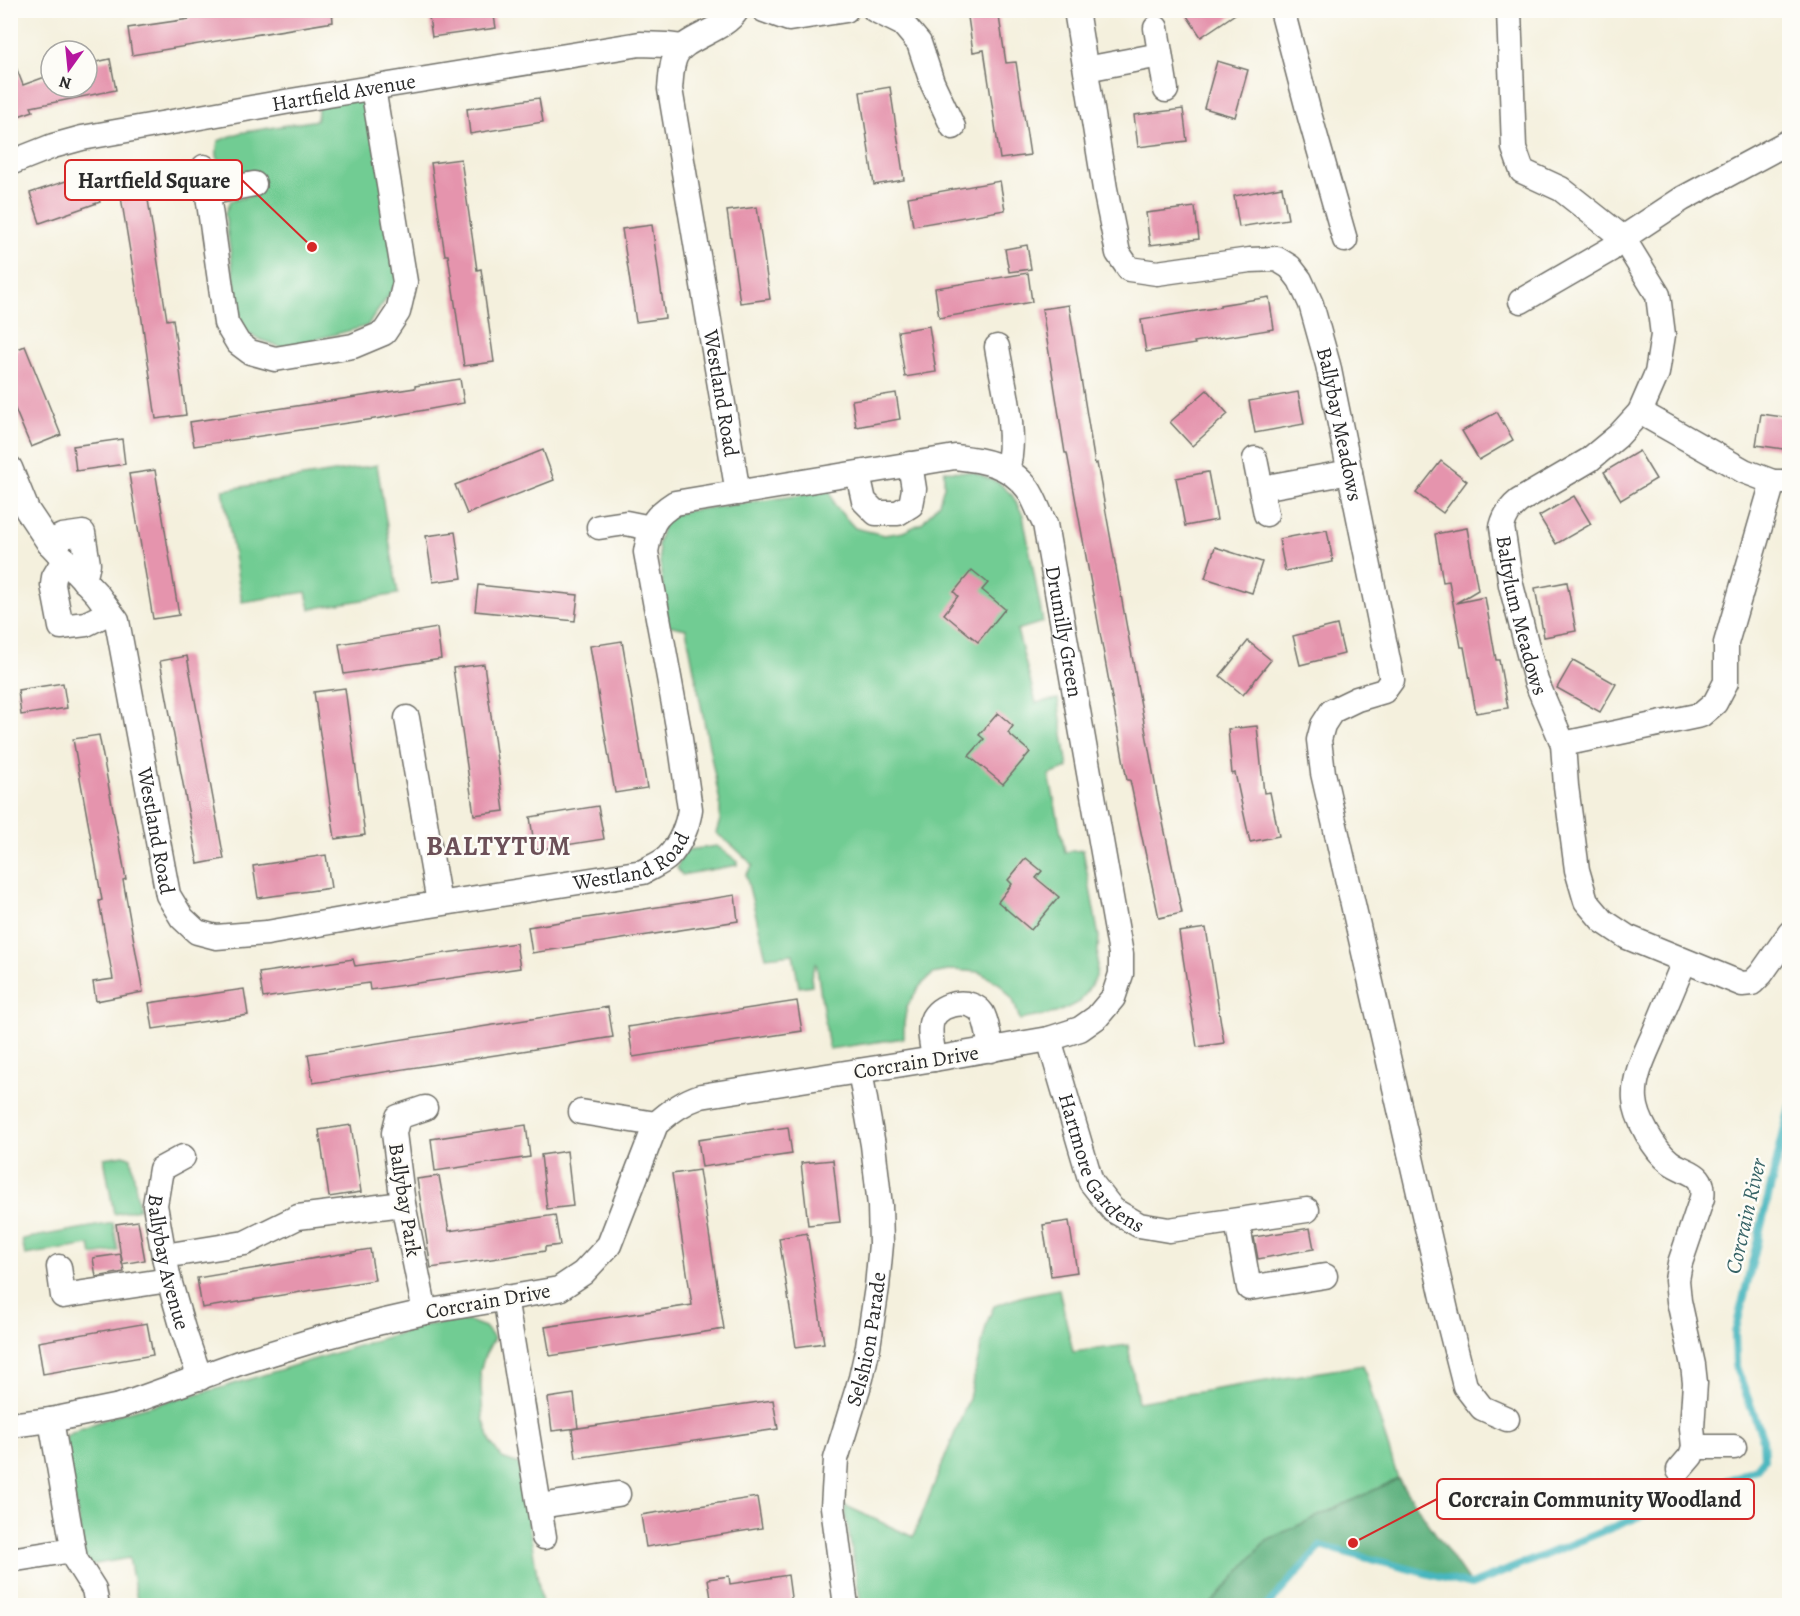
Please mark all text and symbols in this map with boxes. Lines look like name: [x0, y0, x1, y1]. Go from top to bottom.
north arrow: [39, 39, 99, 99]
street label: Hartfield Avenue: [270, 67, 418, 118]
text: N: [57, 70, 74, 95]
callout: Hartfield Square: [65, 160, 242, 200]
text: Hartfield Square: [78, 166, 230, 196]
street label: Westland Road: [697, 327, 746, 460]
street label: Ballybay Meadows: [1310, 344, 1369, 504]
street label: Baltylum Meadows: [1490, 533, 1554, 699]
street label: Drumilly Green: [1039, 563, 1089, 699]
street label: Westland Road: [130, 764, 182, 897]
street label: Westland Road: [570, 826, 696, 897]
district label: BALTYTUM: [426, 828, 572, 864]
street label: Corcrain Drive: [851, 1038, 981, 1086]
street label: Hartmore Gardens: [1052, 1090, 1150, 1239]
street label: Ballybay Park: [382, 1141, 428, 1260]
water label: Corcrain River: [1718, 1154, 1774, 1277]
street label: Ballybay Avenue: [141, 1192, 197, 1333]
street label: Selshion Parade: [839, 1271, 892, 1410]
street label: Corcrain Drive: [423, 1276, 553, 1326]
callout: Corcrain Community Woodland: [1437, 1479, 1754, 1519]
text: Corcrain Community Woodland: [1448, 1485, 1742, 1515]

